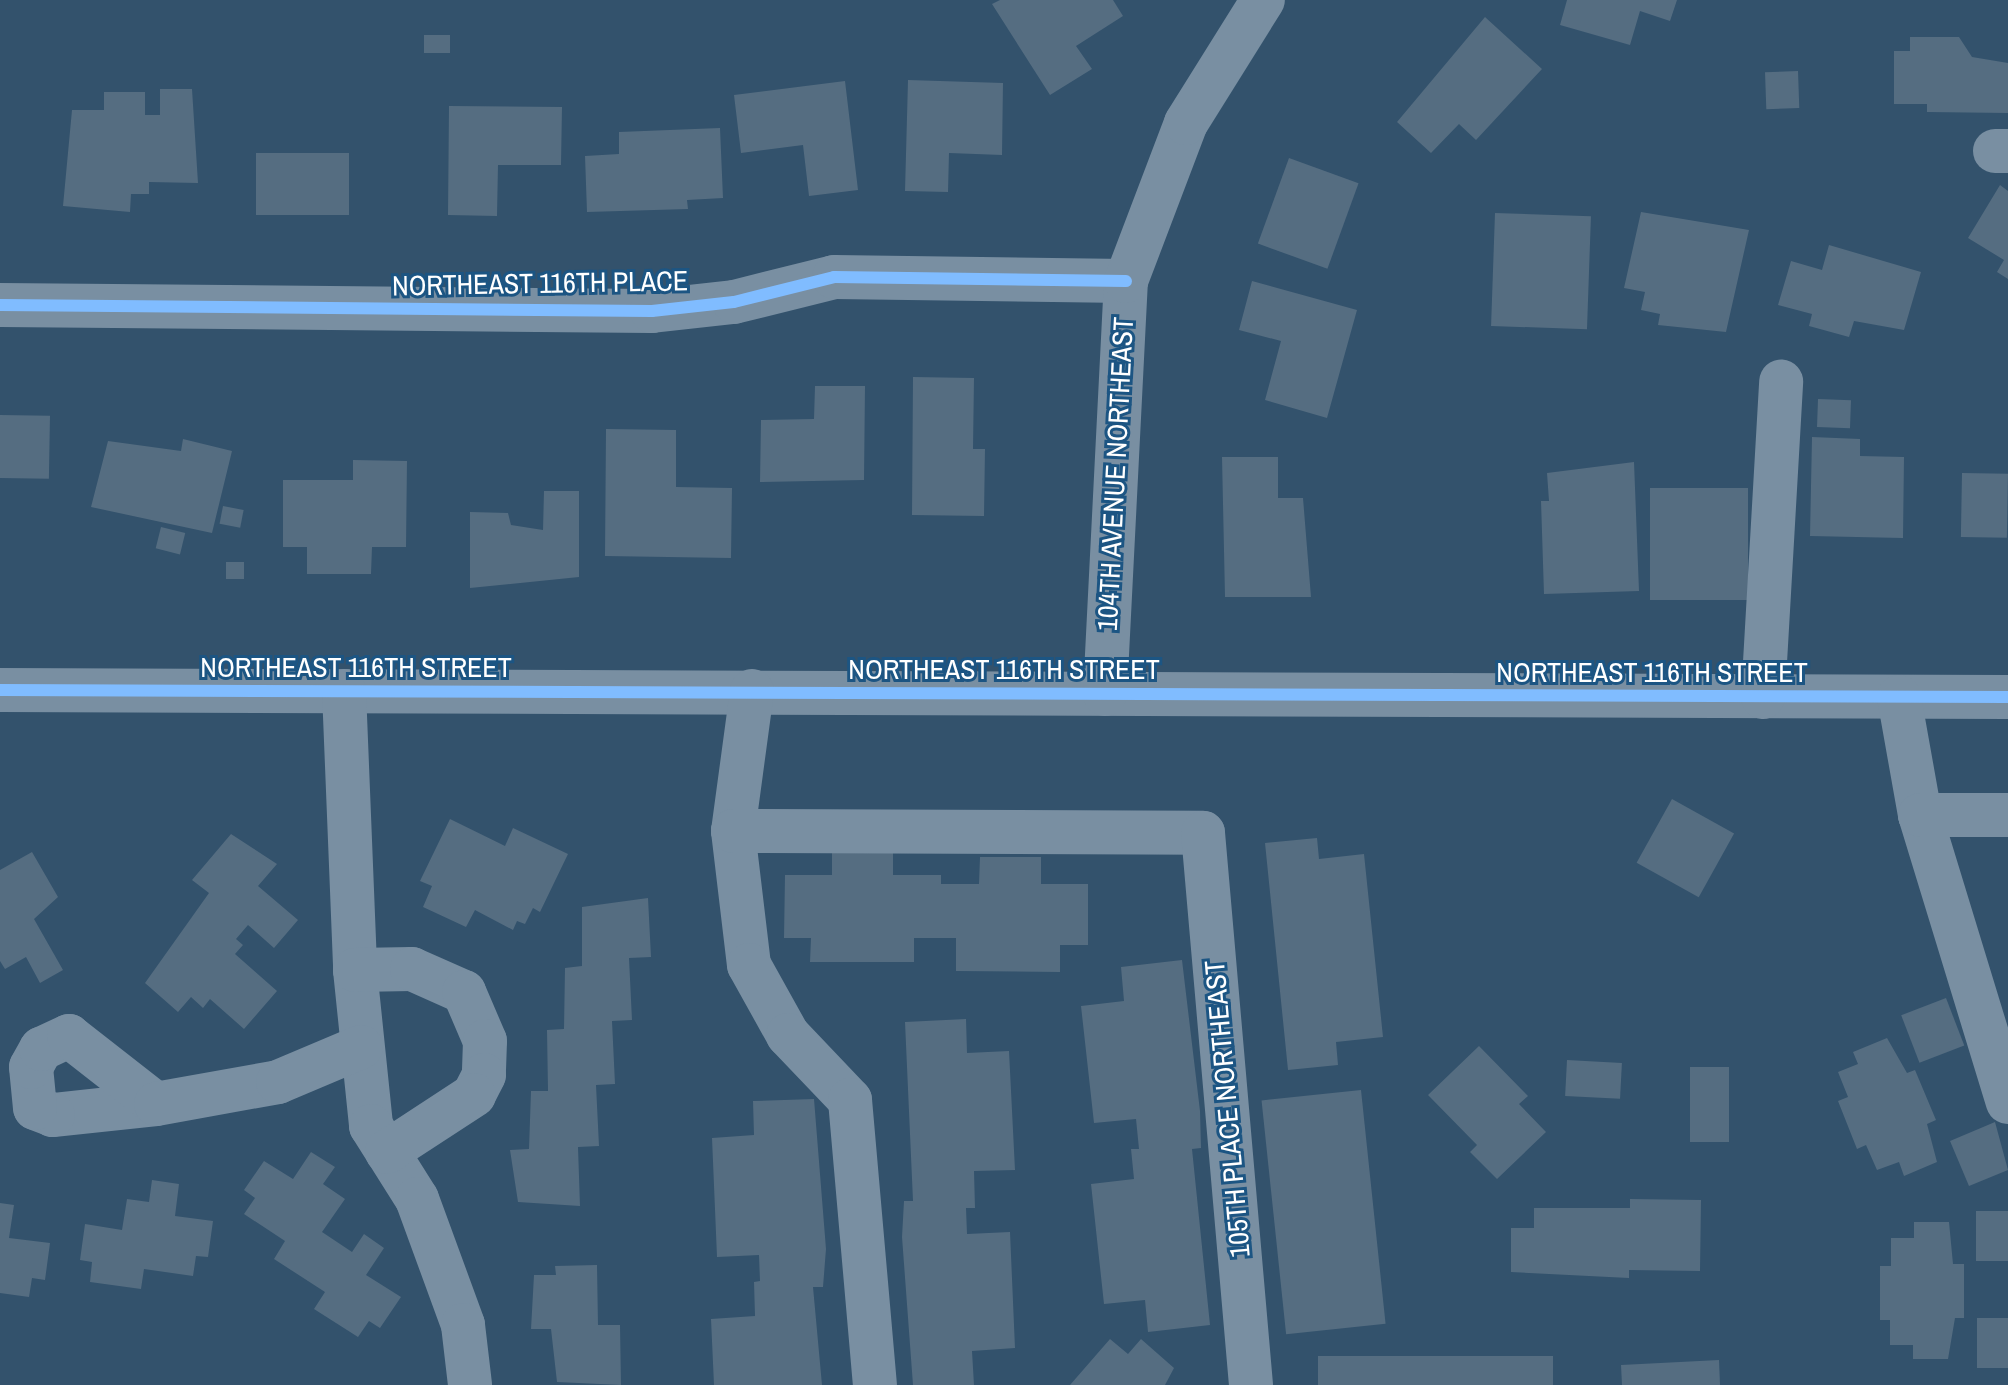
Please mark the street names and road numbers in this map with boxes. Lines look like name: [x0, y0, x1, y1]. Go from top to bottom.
street label: NORTHEAST 116TH PLACE: [391, 264, 689, 302]
street label: 104TH AVENUE NORTHEAST: [1090, 316, 1140, 632]
street label: NORTHEAST 116TH STREET: [200, 650, 512, 684]
street label: NORTHEAST 116TH STREET: [848, 652, 1160, 686]
street label: NORTHEAST 116TH STREET: [1496, 655, 1808, 689]
street label: 105TH PLACE NORTHEAST: [1197, 959, 1257, 1259]

